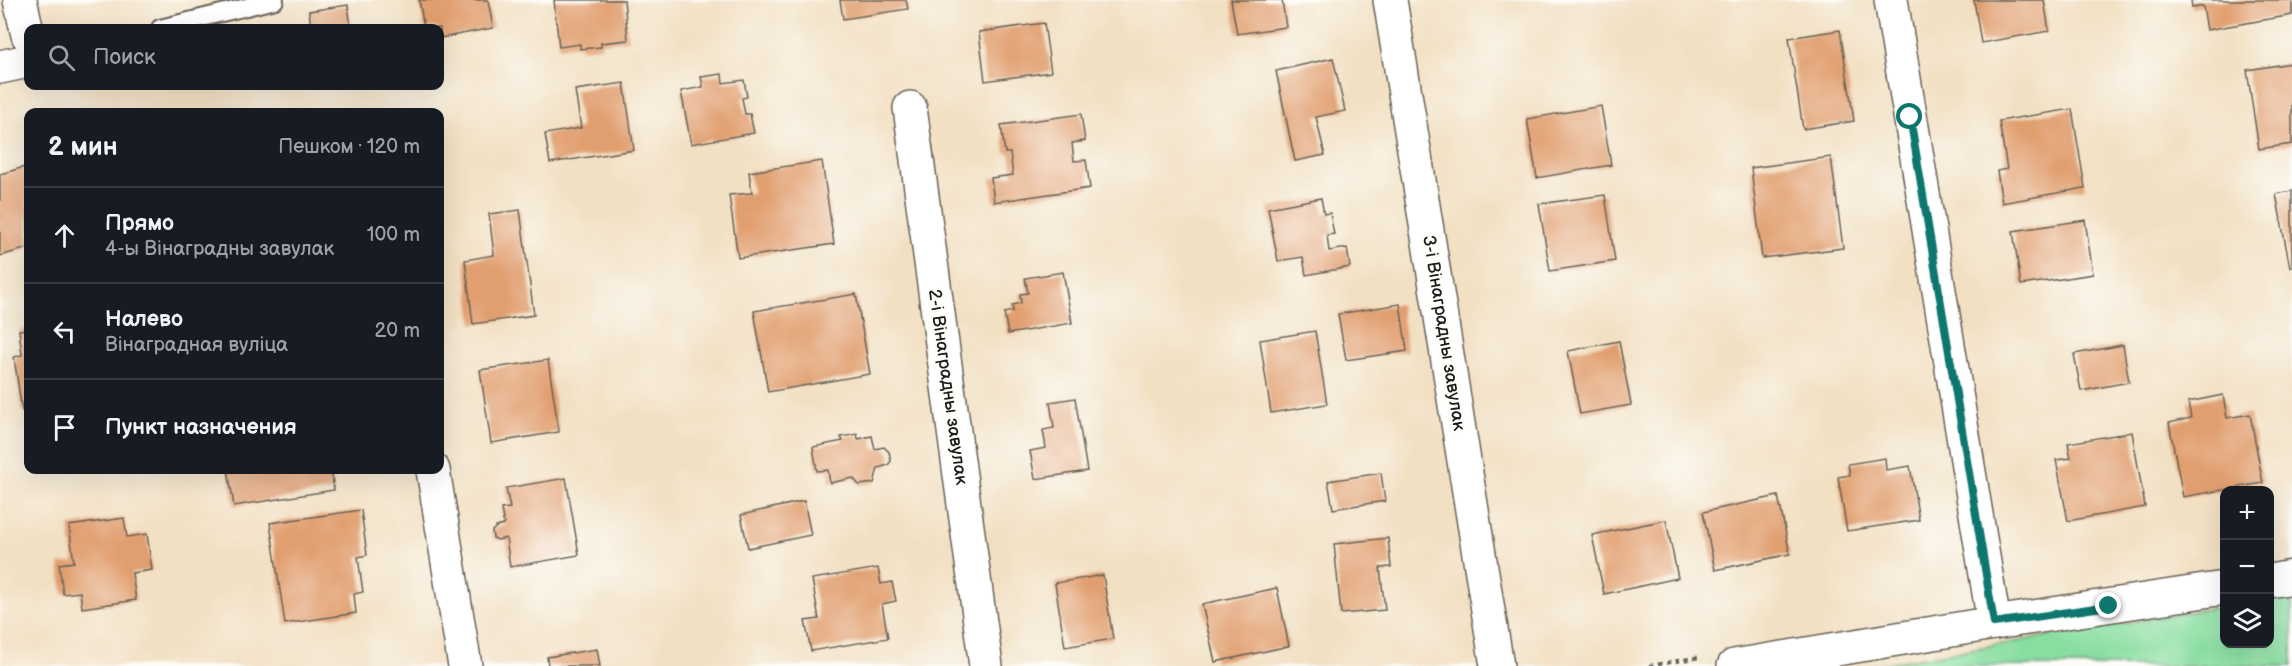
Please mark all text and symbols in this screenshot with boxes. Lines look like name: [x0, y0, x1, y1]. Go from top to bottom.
search box: [24, 24, 444, 90]
icon: search: [45, 41, 78, 74]
text: Поиск: [93, 44, 156, 71]
route start: [1896, 103, 1922, 129]
text: 2 мин: [48, 132, 118, 163]
text: Пешком · 120 m: [278, 135, 420, 159]
text: Прямо: [105, 210, 174, 237]
icon: ahead: [48, 219, 81, 252]
text: 100 m: [367, 223, 420, 247]
street label: 3-і Вінаградны завулак: [1418, 234, 1470, 433]
text: 4-ы Вінаградны завулак: [105, 237, 334, 261]
street label: 2-і Вінаградны завулак: [924, 288, 972, 487]
text: Налево: [105, 306, 183, 333]
icon: left: [48, 315, 81, 348]
text: 20 m: [375, 319, 420, 343]
text: Вінаградная вуліца: [105, 333, 288, 357]
icon: arrive: [48, 411, 81, 444]
text: Пункт назначения: [105, 414, 297, 441]
map controls: [2220, 486, 2274, 648]
button: +: [2220, 486, 2274, 540]
button: −: [2220, 540, 2274, 594]
route end: [2095, 592, 2121, 618]
button: layers: [2220, 594, 2274, 648]

